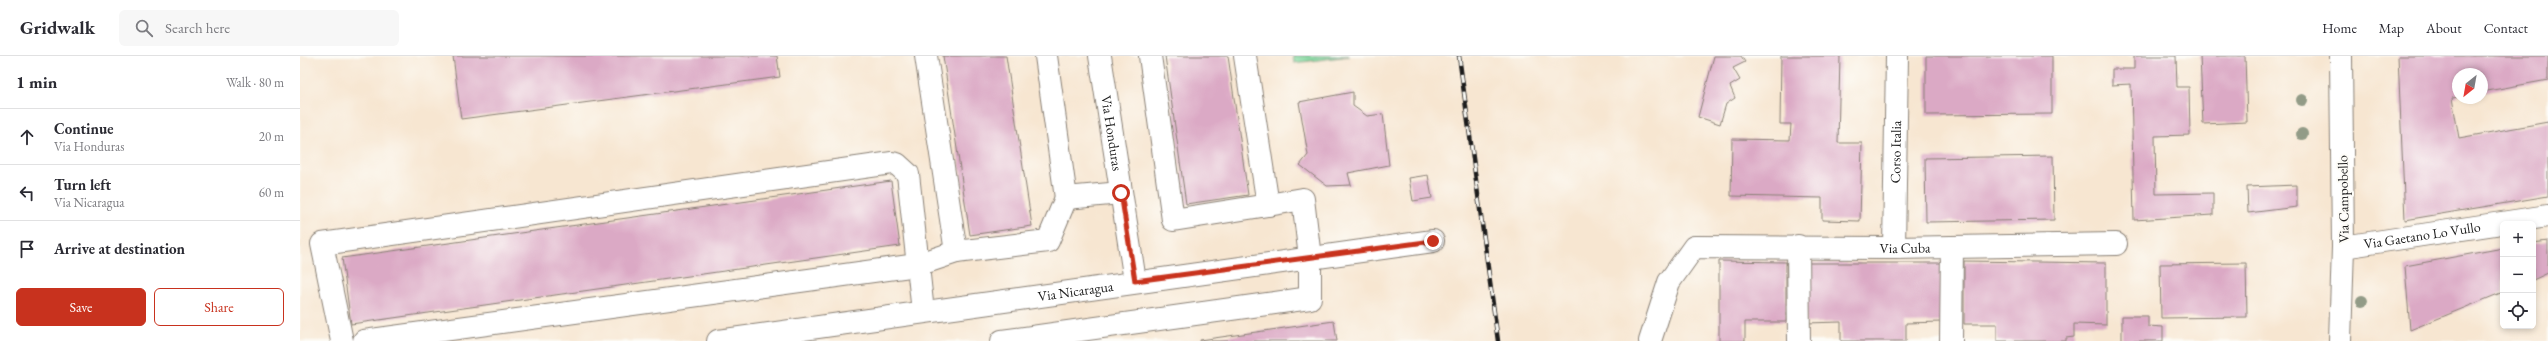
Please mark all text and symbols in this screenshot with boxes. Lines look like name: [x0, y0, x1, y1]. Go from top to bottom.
search box: [119, 10, 399, 46]
text: Gridwalk: [20, 15, 95, 40]
icon: search: [133, 17, 155, 39]
text: Search here: [165, 18, 230, 37]
text: Home: [2322, 19, 2357, 37]
text: Map: [2379, 19, 2404, 37]
text: About: [2426, 19, 2462, 37]
text: Contact: [2484, 19, 2528, 37]
north arrow: [2452, 68, 2488, 104]
text: 1 min: [16, 71, 57, 93]
text: Walk · 80 m: [226, 74, 284, 91]
street label: Via Honduras: [1097, 94, 1127, 172]
text: Continue: [54, 119, 114, 138]
street label: Corso Italia: [1886, 120, 1905, 184]
icon: ahead: [16, 126, 38, 148]
text: 20 m: [259, 128, 284, 145]
text: Via Honduras: [54, 138, 124, 155]
street label: Via Campobello: [2333, 155, 2353, 243]
text: Turn left: [54, 175, 111, 194]
icon: left: [16, 182, 38, 204]
text: 60 m: [259, 184, 284, 201]
route start: [1112, 184, 1130, 202]
text: Via Nicaragua: [54, 194, 124, 211]
street label: Via Gaetano Lo Vullo: [2362, 217, 2482, 253]
map controls: [2500, 221, 2536, 329]
button: +: [2500, 221, 2536, 257]
route end: [1424, 232, 1442, 250]
icon: arrive: [16, 238, 38, 260]
street label: Via Cuba: [1880, 238, 1931, 257]
text: Arrive at destination: [54, 239, 185, 258]
button: −: [2500, 257, 2536, 293]
street label: Via Nicaragua: [1037, 277, 1115, 305]
button: Save: [16, 288, 146, 326]
button: Share: [154, 288, 284, 326]
button: locate: [2500, 293, 2536, 329]

